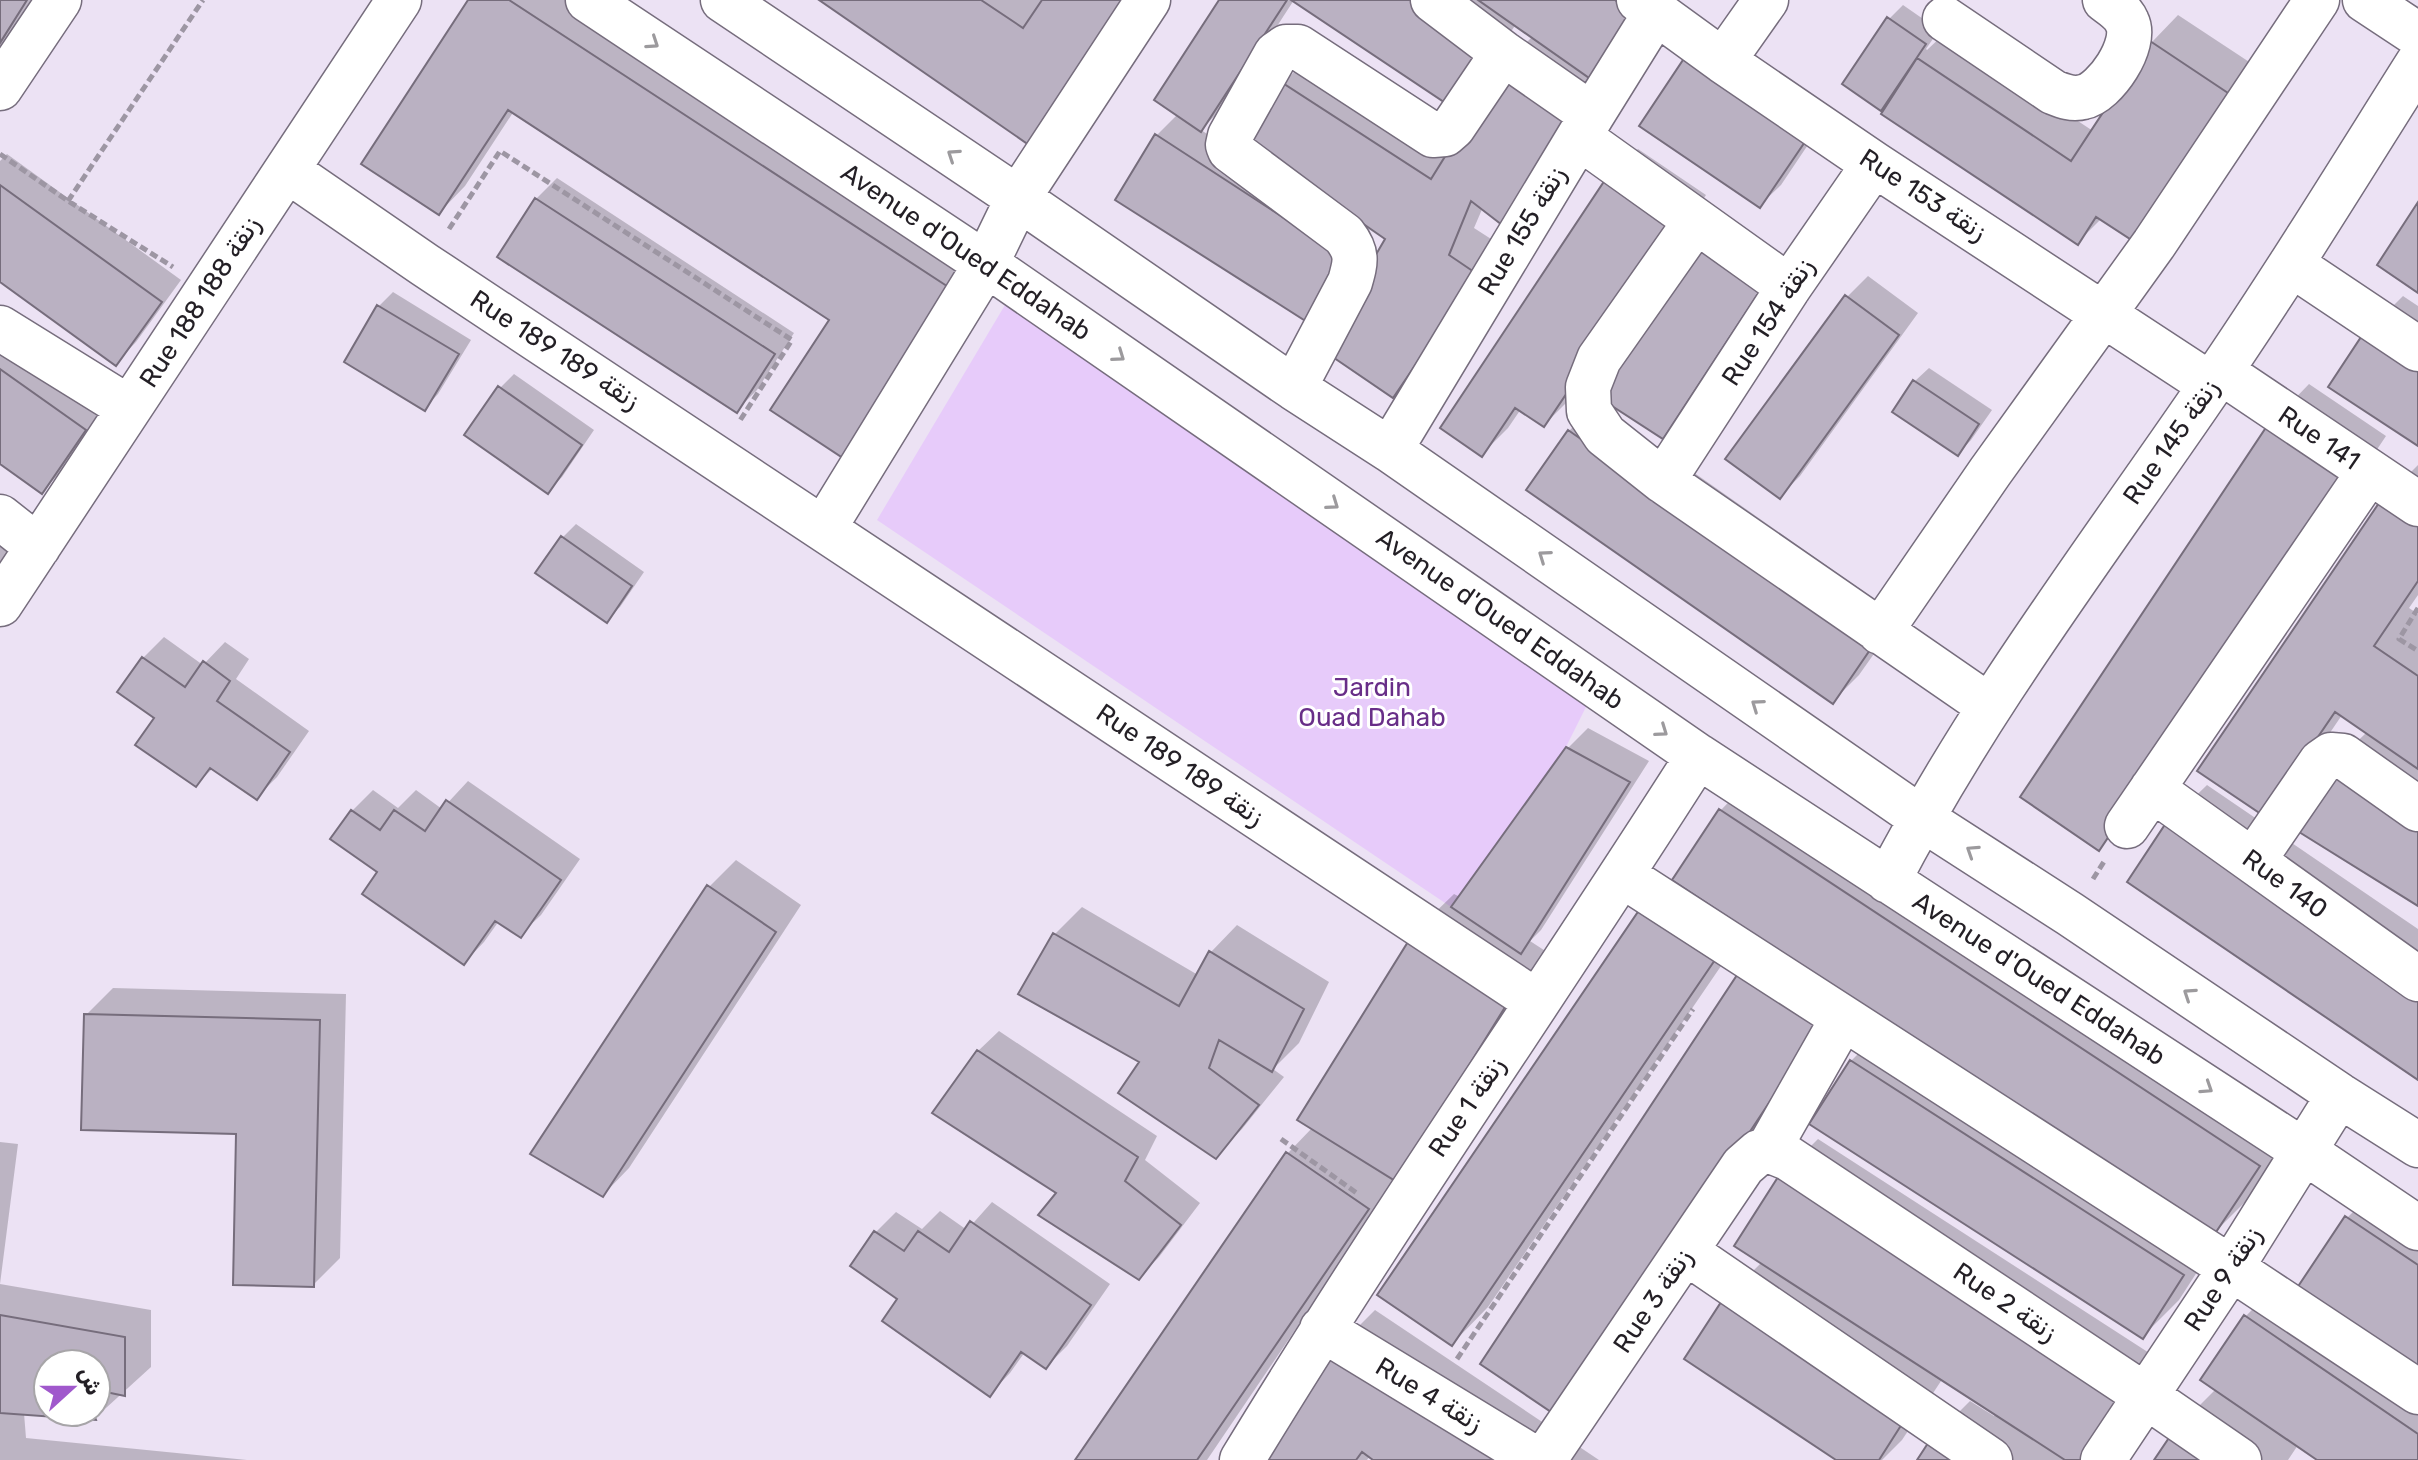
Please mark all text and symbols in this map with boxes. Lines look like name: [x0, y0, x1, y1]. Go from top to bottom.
one-way arrow: [644, 33, 659, 48]
street label: Rue 153 زنقة: [1854, 142, 1992, 248]
one-way arrow: [947, 150, 961, 165]
street label: Avenue d'Oued Eddahab: [835, 157, 1097, 347]
street label: Rue 155 زنقة: [1471, 161, 1573, 301]
street label: Rue 188 زنقة 188: [133, 211, 267, 393]
street label: Rue 154 زنقة: [1715, 252, 1821, 392]
street label: Rue 189 زنقة 189: [464, 284, 646, 416]
one-way arrow: [1111, 346, 1125, 361]
street label: Rue 145 زنقة: [2116, 373, 2226, 511]
street label: Rue 141: [2272, 400, 2366, 476]
one-way arrow: [1324, 494, 1339, 509]
street label: Avenue d'Oued Eddahab: [1370, 522, 1630, 716]
one-way arrow: [1538, 551, 1552, 566]
park label: Jardin Ouad Dahab: [1298, 672, 1446, 733]
street label: Rue 189 زنقة 189: [1090, 697, 1270, 833]
one-way arrow: [1752, 700, 1766, 715]
one-way arrow: [1653, 722, 1667, 737]
street label: Rue 140: [2236, 843, 2334, 925]
one-way arrow: [1966, 845, 1981, 860]
street label: Avenue d'Oued Eddahab: [1907, 886, 2171, 1072]
one-way arrow: [2184, 989, 2198, 1004]
street label: Rue 1 زنقة: [1422, 1051, 1512, 1163]
one-way arrow: [2199, 1079, 2213, 1094]
street label: Rue 9 زنقة: [2178, 1221, 2268, 1337]
street label: Rue 3 زنقة: [1607, 1243, 1699, 1359]
street label: Rue 2 زنقة: [1947, 1256, 2063, 1348]
north arrow: [32, 1348, 112, 1428]
street label: Rue 4 زنقة: [1370, 1351, 1488, 1439]
text: ش: [73, 1363, 108, 1399]

